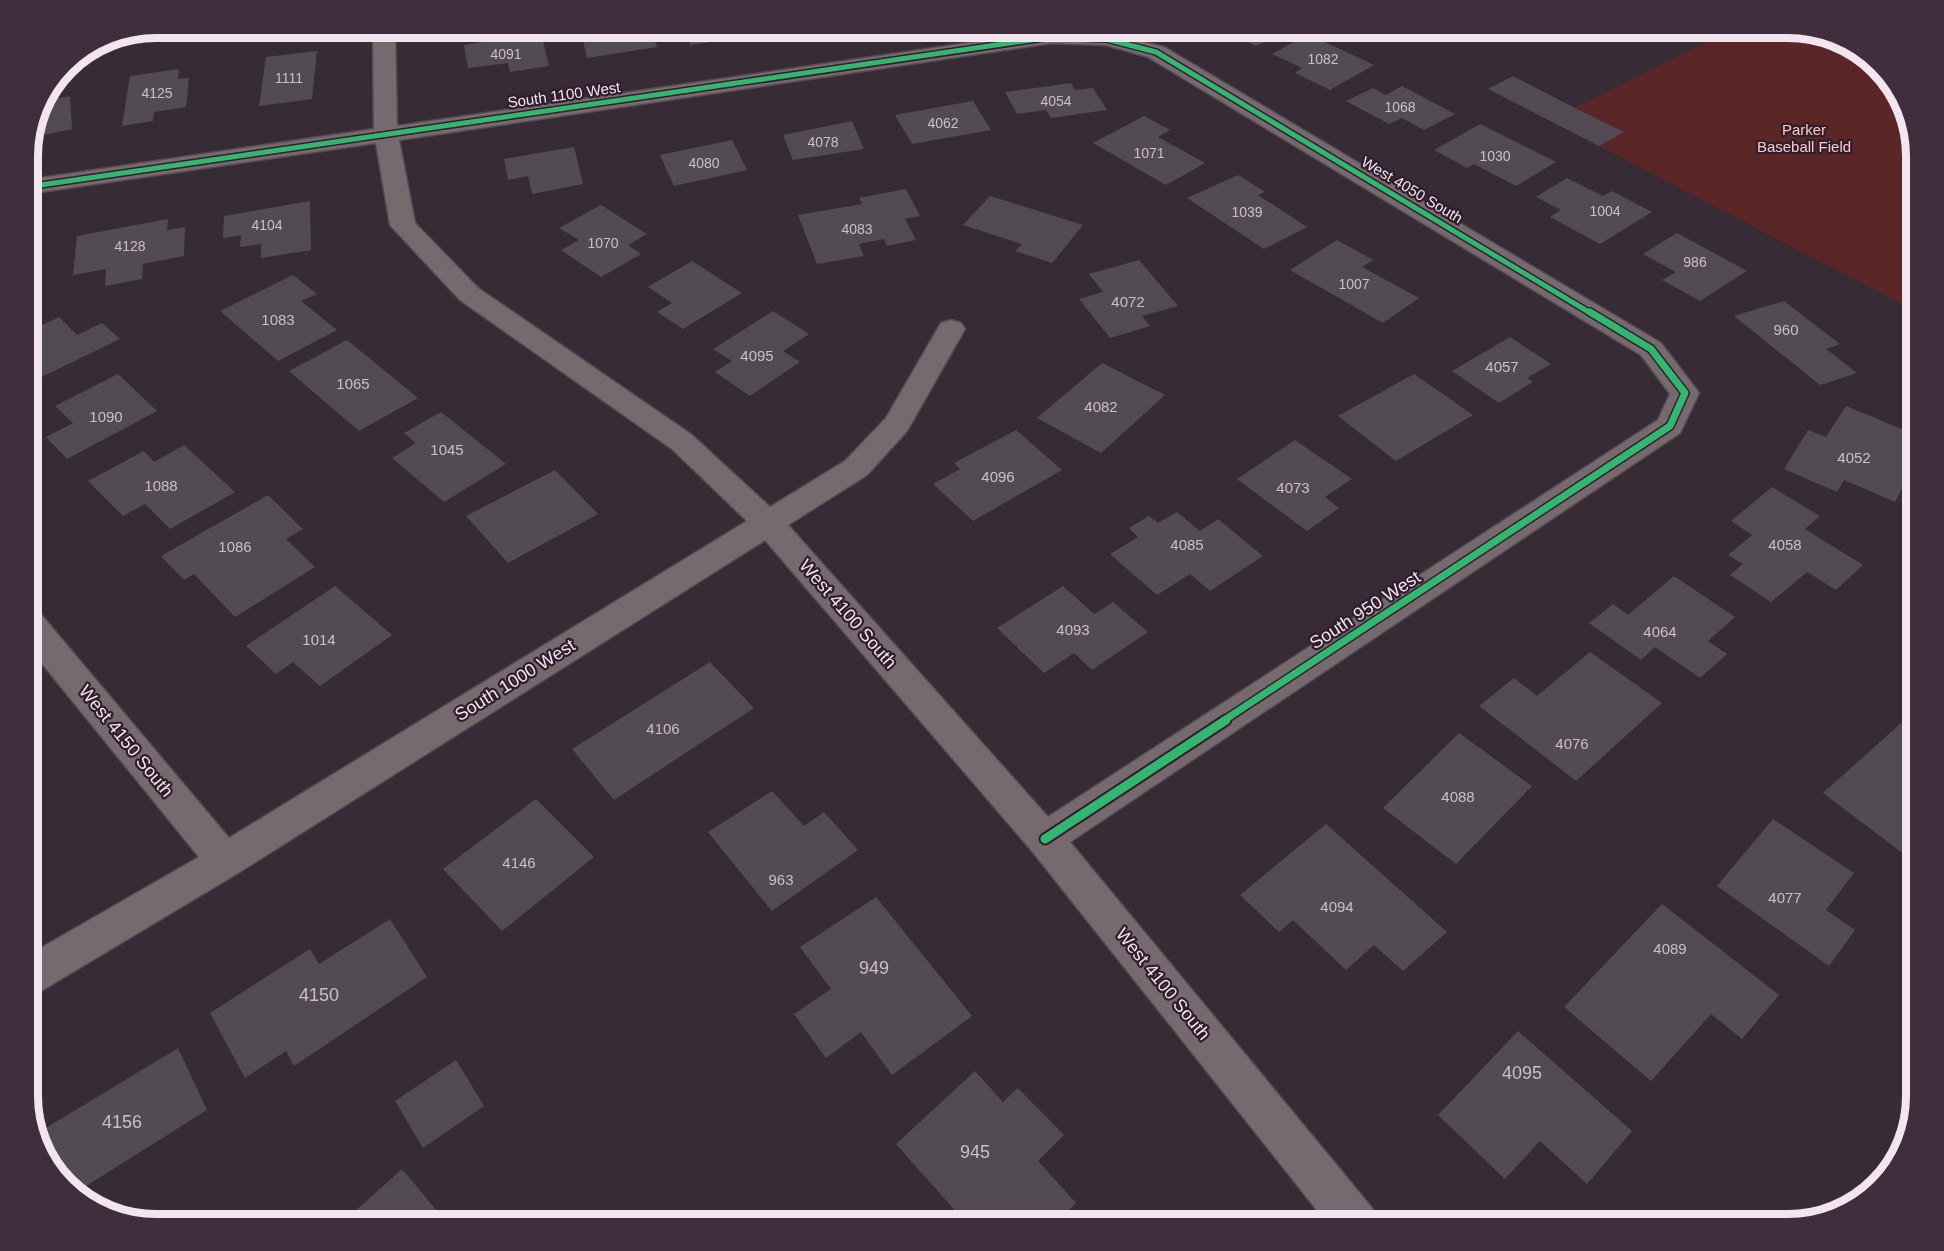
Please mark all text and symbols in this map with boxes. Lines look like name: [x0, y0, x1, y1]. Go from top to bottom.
house number: 4091: [490, 46, 522, 62]
house number: 1082: [1307, 51, 1339, 67]
house number: 1111: [275, 70, 303, 86]
street label: South 1100 West: [506, 78, 622, 111]
house number: 4125: [141, 85, 173, 101]
house number: 4054: [1040, 93, 1072, 109]
house number: 1068: [1384, 99, 1416, 115]
house number: 4062: [927, 115, 959, 131]
park label: Parker Baseball Field: [1757, 121, 1851, 155]
house number: 4078: [807, 134, 839, 150]
house number: 1071: [1133, 145, 1165, 161]
house number: 1030: [1479, 148, 1511, 164]
street label: West 4050 South: [1359, 153, 1466, 226]
house number: 4080: [688, 155, 720, 171]
house number: 1004: [1589, 203, 1621, 219]
house number: 1039: [1231, 204, 1263, 220]
house number: 4104: [251, 217, 283, 233]
house number: 4083: [841, 221, 873, 237]
house number: 1070: [587, 235, 619, 251]
house number: 4128: [114, 238, 146, 254]
house number: 986: [1683, 254, 1707, 270]
house number: 1007: [1338, 276, 1370, 292]
house number: 4072: [1111, 293, 1145, 310]
house number: 1083: [261, 311, 295, 328]
house number: 960: [1773, 321, 1799, 338]
house number: 4095: [740, 347, 774, 364]
house number: 4057: [1485, 358, 1519, 375]
house number: 1065: [336, 375, 370, 392]
house number: 4082: [1084, 398, 1118, 415]
house number: 1090: [89, 408, 123, 425]
house number: 1045: [430, 441, 464, 458]
house number: 4052: [1837, 449, 1871, 466]
house number: 4096: [981, 468, 1015, 485]
house number: 1088: [144, 477, 178, 494]
house number: 4073: [1276, 479, 1310, 496]
house number: 4085: [1170, 536, 1204, 553]
house number: 4058: [1768, 536, 1802, 553]
house number: 1086: [218, 538, 252, 555]
street label: West 4100 South: [795, 555, 901, 673]
street label: South 950 West: [1306, 567, 1424, 653]
house number: 4093: [1056, 621, 1090, 638]
house number: 4064: [1643, 623, 1677, 640]
house number: 1014: [302, 631, 336, 648]
street label: South 1000 West: [451, 635, 579, 725]
street label: West 4150 South: [75, 681, 177, 801]
house number: 4106: [646, 720, 680, 737]
house number: 4076: [1555, 735, 1589, 752]
house number: 4088: [1441, 788, 1475, 805]
house number: 4146: [502, 854, 536, 871]
house number: 963: [768, 871, 794, 888]
house number: 4077: [1768, 889, 1802, 906]
house number: 4094: [1320, 898, 1354, 915]
street label: West 4100 South: [1112, 924, 1214, 1044]
house number: 4089: [1653, 940, 1687, 957]
house number: 949: [859, 958, 889, 978]
house number: 4150: [299, 985, 339, 1005]
house number: 4095: [1502, 1063, 1542, 1083]
house number: 4156: [102, 1112, 142, 1132]
house number: 945: [960, 1142, 990, 1162]

